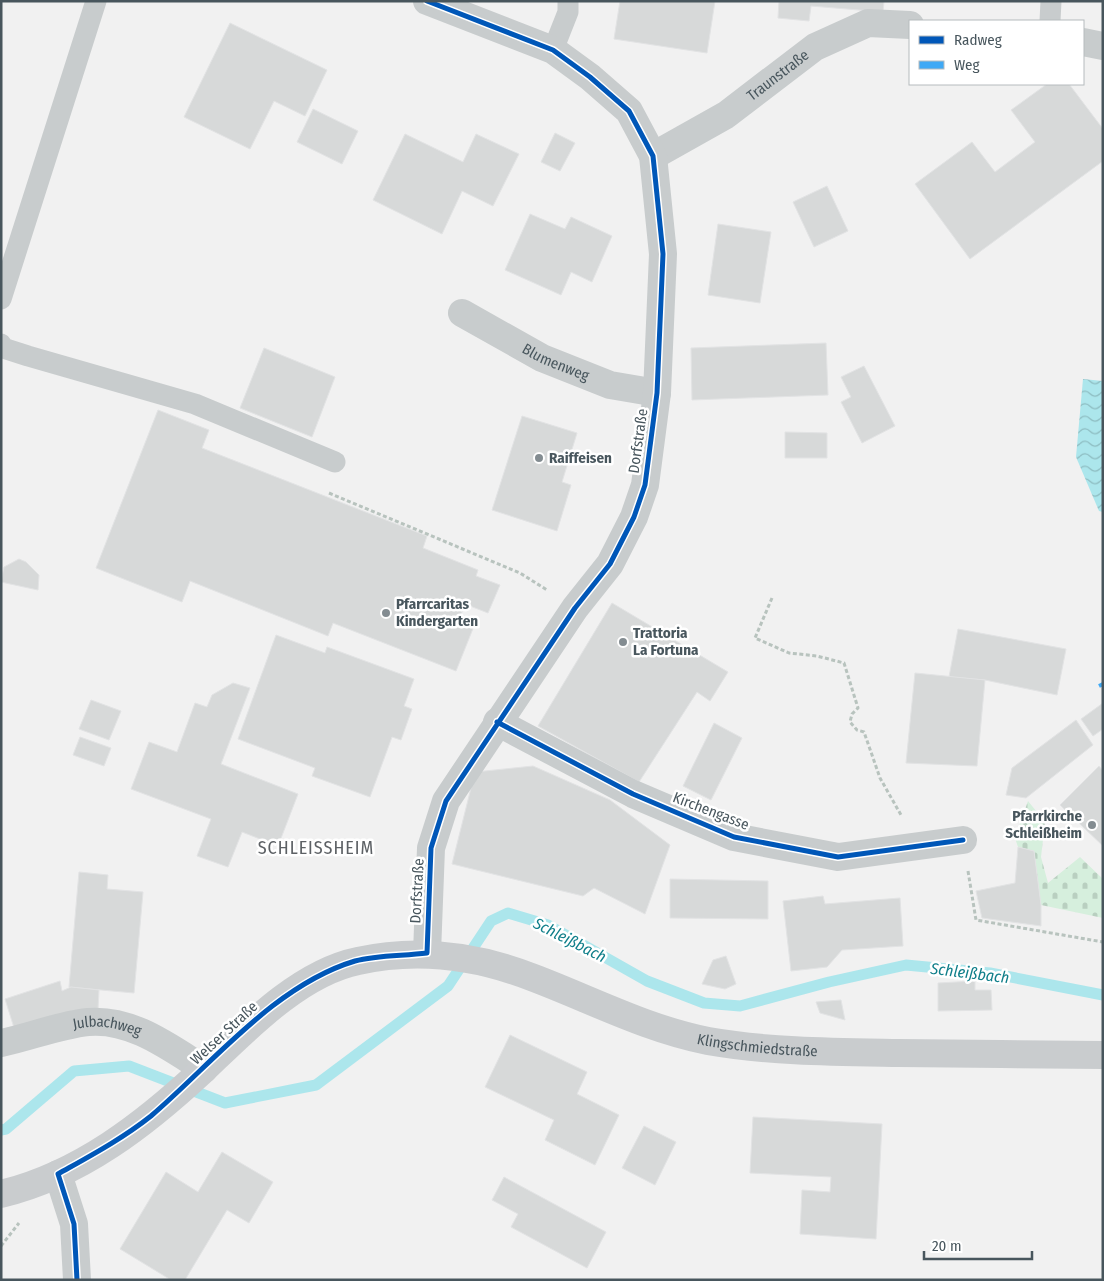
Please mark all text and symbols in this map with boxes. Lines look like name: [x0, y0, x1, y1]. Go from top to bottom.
legend: [909, 20, 1084, 85]
text: Radweg: [954, 31, 1002, 49]
street label: Traunstraße: [743, 46, 812, 105]
text: Weg: [954, 56, 980, 74]
street label: Blumenweg: [519, 340, 592, 385]
street label: Dorfstraße: [625, 407, 651, 475]
place label: Raiffeisen: [549, 449, 612, 467]
marker: Raiffeisen: [533, 452, 545, 464]
place label: Pfarrcaritas Kindergarten: [396, 595, 478, 630]
marker: Pfarrcaritas Kindergarten: [380, 607, 392, 619]
place label: Trattoria La Fortuna: [633, 624, 699, 659]
marker: Trattoria La Fortuna: [617, 636, 629, 648]
street label: Kirchengasse: [670, 788, 752, 834]
place label: Pfarrkirche Schleißheim: [1005, 807, 1082, 842]
marker: Pfarrkirche Schleißheim: [1086, 819, 1098, 831]
district label: SCHLEISSHEIM: [258, 837, 374, 859]
street label: Dorfstraße: [406, 858, 428, 924]
water label: Schleißbach: [530, 913, 610, 966]
water label: Schleißbach: [929, 959, 1010, 987]
street label: Welser Straße: [187, 997, 261, 1069]
street label: Julbachweg: [71, 1013, 144, 1040]
street label: Klingschmiedstraße: [695, 1030, 818, 1060]
scale bar: [924, 1228, 1032, 1260]
text: 20 m: [932, 1237, 962, 1255]

